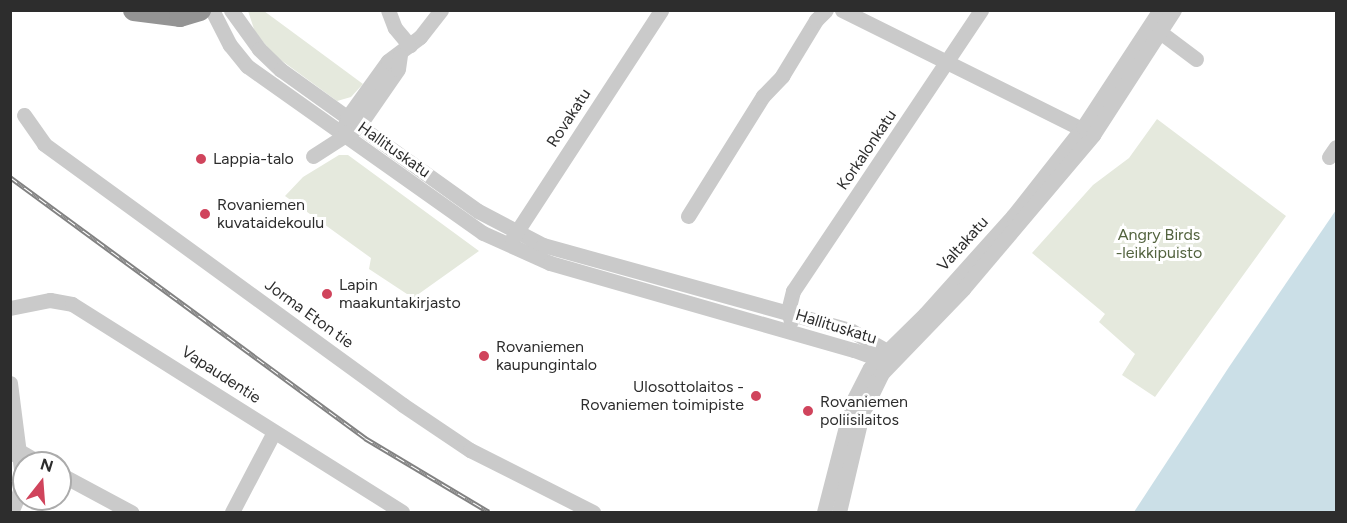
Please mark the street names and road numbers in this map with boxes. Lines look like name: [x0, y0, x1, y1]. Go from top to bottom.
street label: Rovakatu: [543, 85, 595, 151]
street label: Korkalonkatu: [833, 106, 901, 194]
street label: Hallituskatu: [354, 118, 434, 182]
street label: Valtakatu: [933, 213, 993, 275]
street label: Jorma Eton tie: [261, 275, 357, 353]
street label: Hallituskatu: [793, 306, 879, 348]
street label: Vapaudentie: [178, 342, 264, 408]

